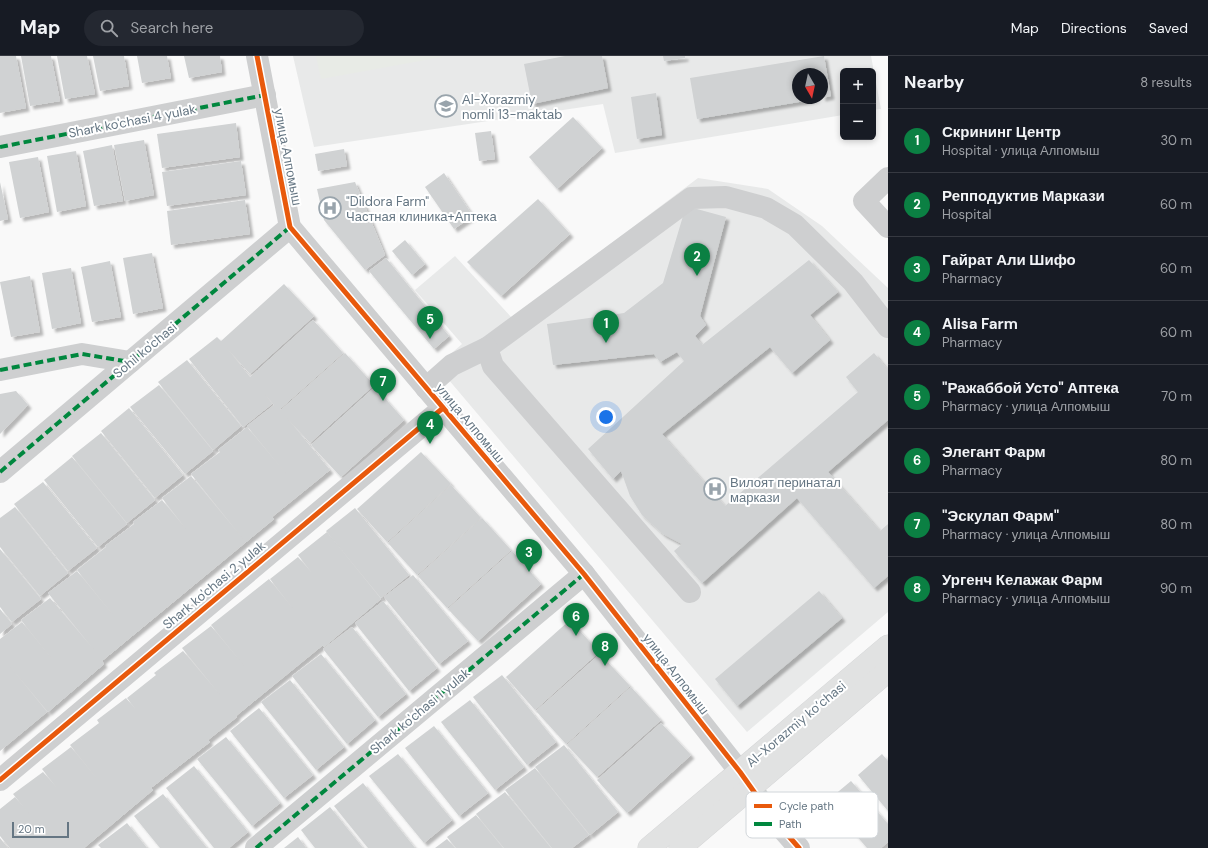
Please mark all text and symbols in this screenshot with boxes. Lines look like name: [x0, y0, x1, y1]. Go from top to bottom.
search box: [84, 10, 364, 46]
text: Map: [20, 15, 60, 40]
icon: search: [98, 17, 120, 39]
text: Search here: [130, 18, 213, 38]
text: Map: [1011, 19, 1039, 37]
text: Directions: [1061, 19, 1127, 37]
text: Saved: [1149, 19, 1188, 37]
north arrow: [792, 68, 828, 104]
map controls: [840, 68, 876, 140]
button: +: [840, 68, 876, 104]
text: Nearby: [904, 71, 964, 93]
text: 8 results: [1140, 74, 1192, 91]
place label: Аl-Xоrаzmiy nоmli 13-mаktаb: [462, 91, 562, 123]
school or university icon: Аl-Xоrаzmiy nоmli 13-mаktаb: [433, 93, 459, 119]
street label: Shark ko'chasi 4 yulak: [67, 100, 198, 142]
button: −: [840, 104, 876, 140]
street label: улица Алпомыш: [270, 107, 306, 207]
text: Скрининг Центр: [942, 122, 1061, 142]
text: 1: [915, 132, 919, 149]
text: 30 m: [1160, 132, 1192, 149]
text: Hospital · улица Алпомыш: [942, 142, 1099, 159]
text: Репподуктив Маркази: [942, 186, 1105, 206]
place label: "Dildora Farm" Частная клиника+Аптека: [346, 193, 497, 225]
hospital icon: "Dildora Farm" Частная клиника+Аптека: [317, 195, 343, 221]
text: 2: [913, 196, 921, 213]
text: 60 m: [1160, 196, 1192, 213]
text: Hospital: [942, 206, 991, 223]
pin: 2: [684, 243, 710, 276]
text: Гайрат Али Шифо: [942, 250, 1076, 270]
text: 3: [913, 260, 921, 277]
text: 60 m: [1160, 260, 1192, 277]
text: Pharmacy: [942, 270, 1002, 287]
pin: 5: [417, 306, 443, 339]
pin: 1: [593, 310, 619, 343]
text: Alisa Farm: [942, 314, 1018, 334]
street label: Sohil ko'chasi: [109, 318, 181, 382]
text: 4: [913, 324, 921, 341]
text: 60 m: [1160, 324, 1192, 341]
text: Pharmacy: [942, 334, 1002, 351]
pin: 7: [370, 368, 396, 401]
text: "Ражаббой Усто" Аптека: [942, 378, 1119, 398]
street label: улица Алпомыш: [432, 380, 508, 466]
text: 5: [913, 388, 921, 405]
text: 70 m: [1161, 388, 1192, 405]
text: Pharmacy · улица Алпомыш: [942, 398, 1110, 415]
your location: [596, 407, 616, 427]
pin: 4: [417, 411, 443, 444]
text: Элегант Фарм: [942, 442, 1046, 462]
text: 6: [913, 452, 921, 469]
text: 80 m: [1160, 452, 1192, 469]
text: Pharmacy: [942, 462, 1002, 479]
place label: Вилоят перинатал маркази: [730, 474, 841, 506]
hospital icon: Вилоят перинатал маркази: [702, 476, 728, 502]
text: "Эскулап Фарм": [942, 506, 1059, 526]
text: 7: [914, 516, 920, 533]
text: 80 m: [1160, 516, 1192, 533]
text: Pharmacy · улица Алпомыш: [942, 526, 1110, 543]
street label: Shark ko'chasi 2 yulak: [159, 537, 269, 633]
pin: 3: [516, 539, 542, 572]
text: Ургенч Келажак Фарм: [942, 570, 1103, 590]
text: 8: [913, 580, 921, 597]
text: 90 m: [1160, 580, 1192, 597]
text: Pharmacy · улица Алпомыш: [942, 590, 1110, 607]
pin: 6: [563, 603, 589, 636]
street label: улица Алпомыш: [639, 630, 713, 718]
pin: 8: [592, 633, 618, 666]
street label: Shark ko'chasi 1 yulak: [366, 664, 474, 758]
street label: Al-Xorazmiy ko’chasi: [743, 677, 849, 771]
legend: [746, 792, 878, 838]
text: Cycle path: [779, 799, 834, 813]
text: Path: [779, 817, 802, 831]
scale bar: [12, 820, 69, 839]
text: 20 m: [18, 822, 44, 836]

